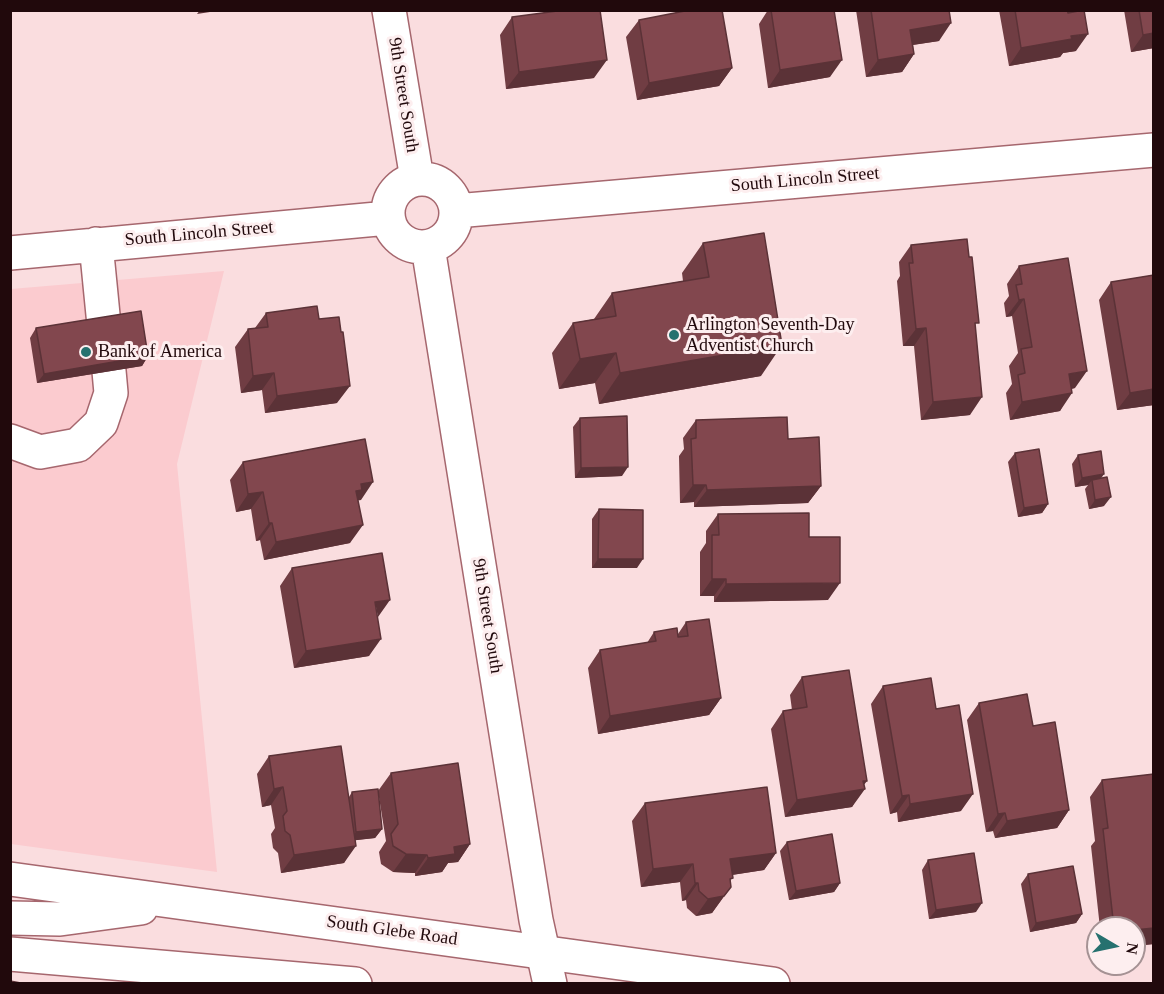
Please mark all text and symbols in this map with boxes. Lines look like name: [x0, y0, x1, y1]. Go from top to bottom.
street label: 9th Street South: [383, 36, 423, 154]
street label: South Lincoln Street: [730, 163, 880, 197]
street label: South Lincoln Street: [124, 217, 274, 251]
place label: Arlington Seventh-Day Adventist Church: [686, 314, 854, 356]
marker: Arlington Seventh-Day Adventist Church: [667, 328, 681, 342]
place label: Bank of America: [98, 341, 222, 363]
marker: Bank of America: [79, 345, 93, 359]
street label: 9th Street South: [467, 557, 507, 675]
street label: South Glebe Road: [325, 911, 459, 951]
north arrow: [1086, 916, 1146, 976]
text: N: [1123, 942, 1142, 956]

